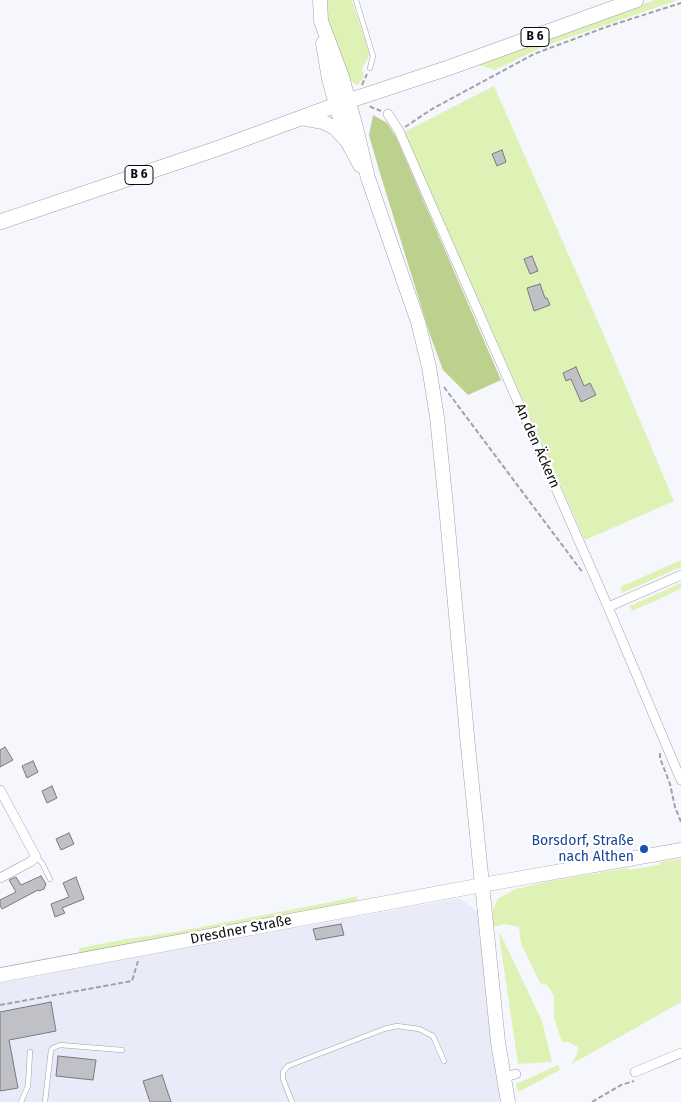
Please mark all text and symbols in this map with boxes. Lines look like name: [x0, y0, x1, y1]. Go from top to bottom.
road number: B 6: [521, 28, 549, 46]
road number: B 6: [125, 166, 153, 184]
street label: An den Äckern: [511, 401, 563, 491]
place label: Borsdorf, Straße nach Althen: [531, 833, 634, 866]
marker: Borsdorf, Straße nach Althen: [638, 843, 650, 855]
street label: Dresdner Straße: [189, 912, 293, 948]

